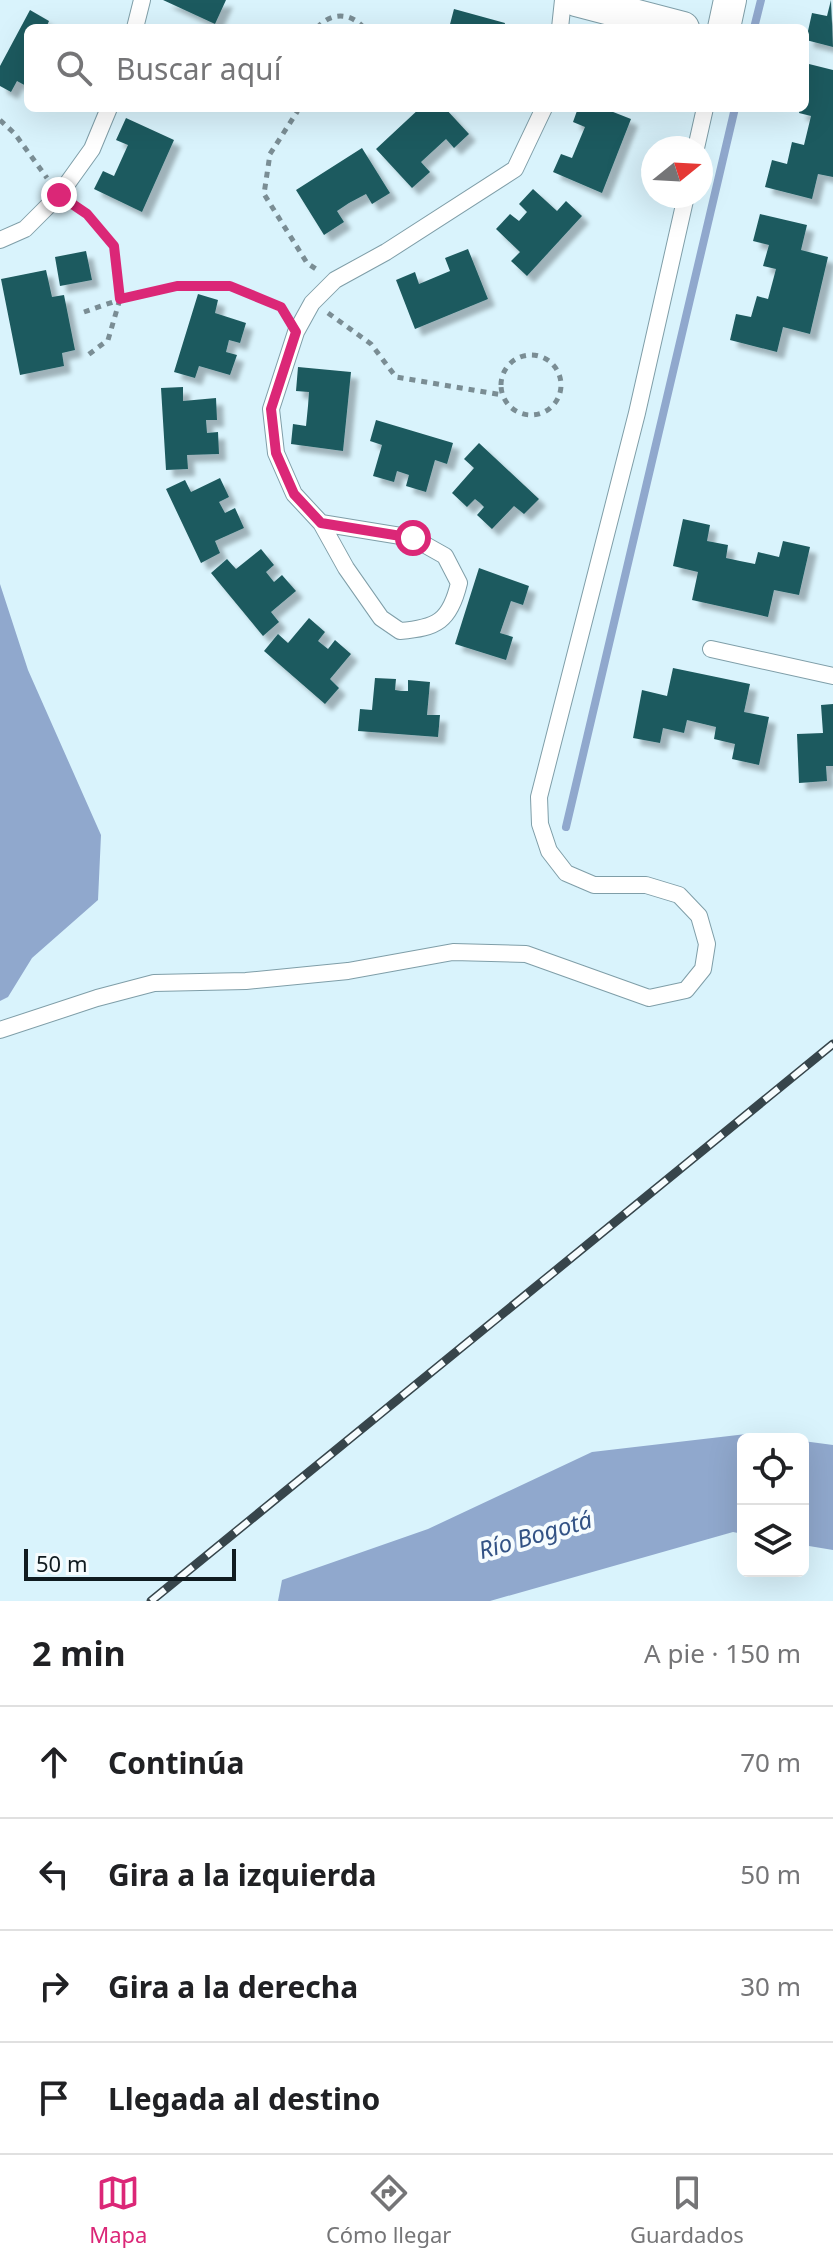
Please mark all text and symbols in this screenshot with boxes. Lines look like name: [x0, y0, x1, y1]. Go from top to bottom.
search box: [24, 24, 809, 112]
icon: search: [52, 46, 96, 90]
text: Buscar aquí: [116, 48, 281, 89]
north arrow: [641, 136, 713, 208]
route end: [41, 177, 77, 213]
route start: [395, 520, 431, 556]
map controls: [737, 1433, 809, 1577]
button: locate: [737, 1433, 809, 1505]
water label: Río Bogotá: [474, 1502, 596, 1566]
button: layers: [737, 1505, 809, 1577]
scale bar: [24, 1545, 236, 1581]
text: 50 m: [36, 1548, 87, 1578]
text: 2 min: [32, 1630, 126, 1676]
text: A pie · 150 m: [644, 1635, 801, 1671]
icon: ahead: [32, 1740, 76, 1784]
text: Continúa: [108, 1742, 244, 1783]
text: 70 m: [740, 1744, 801, 1780]
icon: left: [32, 1852, 76, 1896]
text: Gira a la izquierda: [108, 1854, 377, 1895]
text: 50 m: [740, 1856, 801, 1892]
icon: right: [32, 1964, 76, 2008]
text: Gira a la derecha: [108, 1966, 358, 2007]
text: 30 m: [740, 1968, 801, 2004]
icon: arrive: [32, 2076, 76, 2120]
text: Llegada al destino: [108, 2078, 380, 2119]
tab: Mapa: [89, 2171, 147, 2249]
tab: Cómo llegar: [326, 2171, 451, 2249]
tab: Guardados: [630, 2171, 744, 2249]

